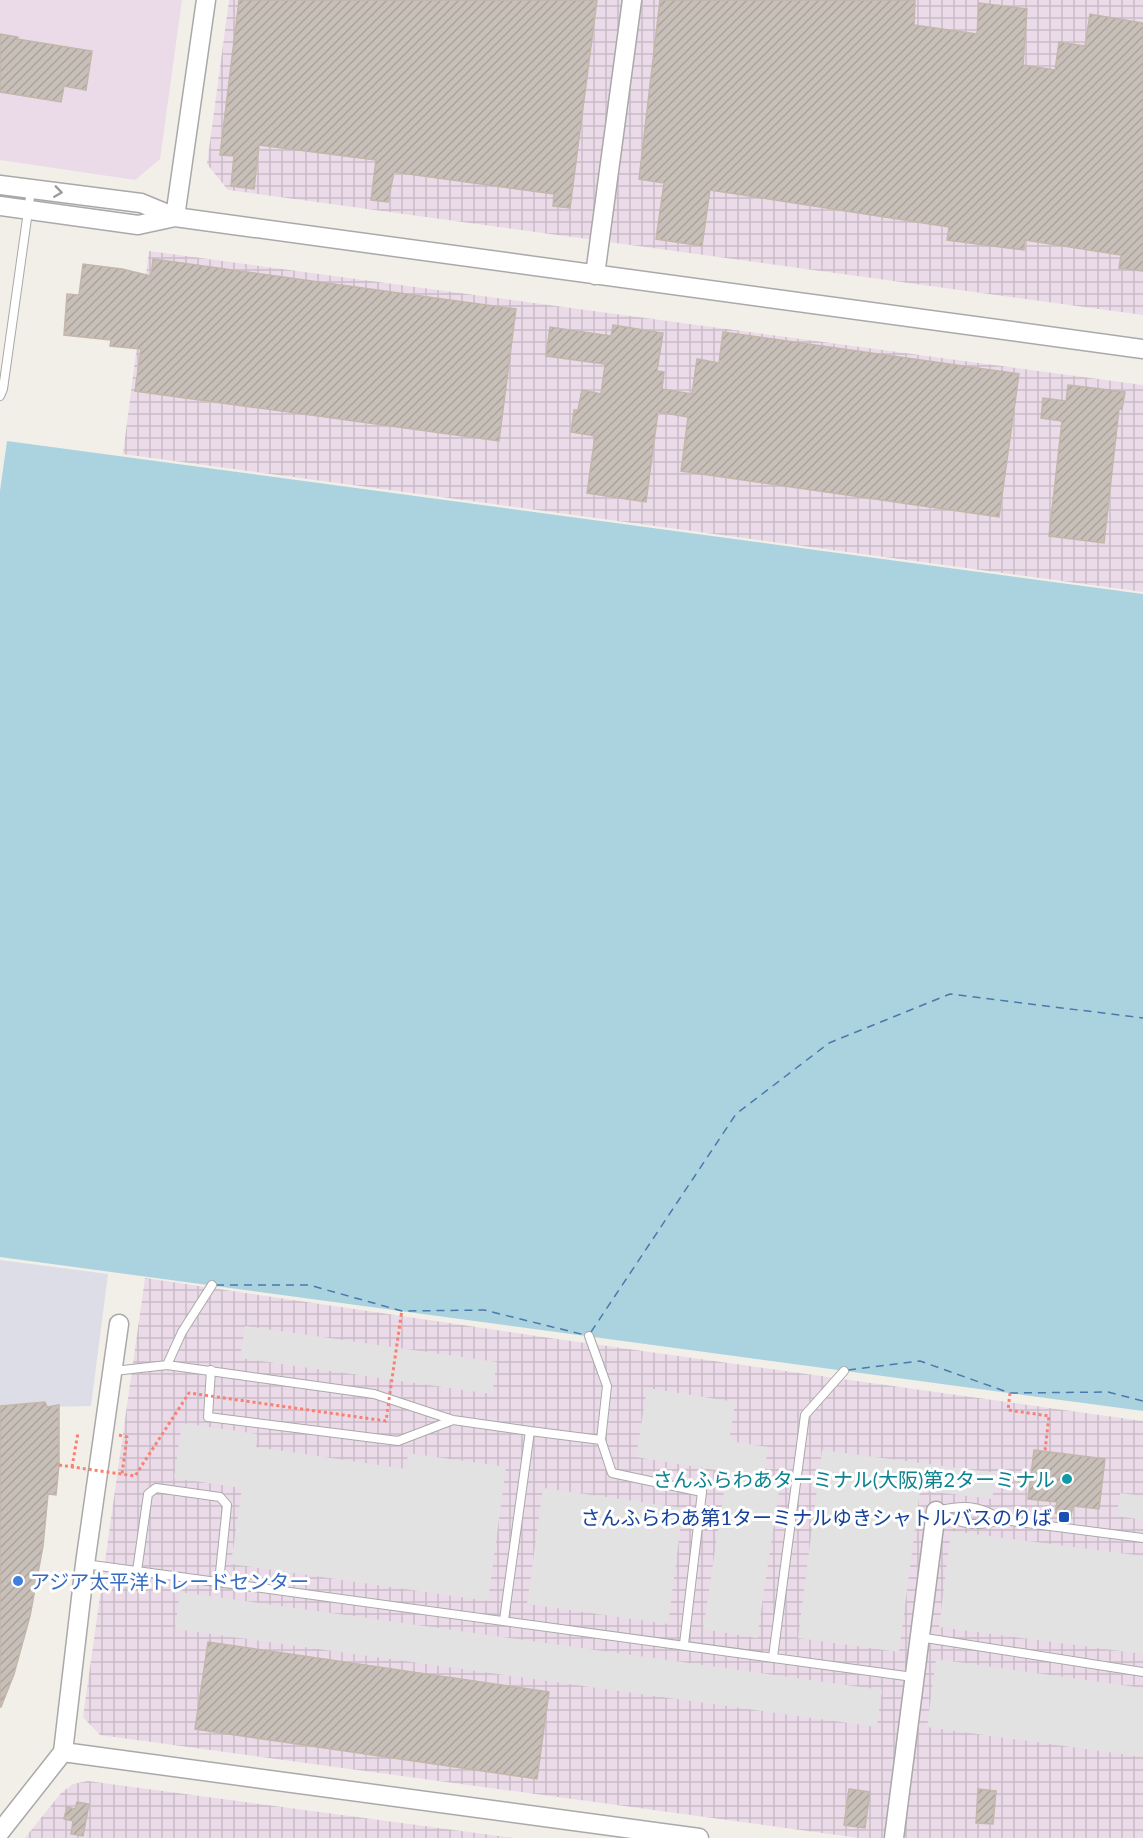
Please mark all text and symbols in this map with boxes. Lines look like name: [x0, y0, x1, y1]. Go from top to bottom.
one-way arrow: [53, 186, 63, 198]
place label: さんふらわあターミナル(大阪)第2ターミナル: [653, 1467, 1055, 1491]
marker: さんふらわあターミナル(大阪)第2ターミナル: [1060, 1472, 1074, 1486]
place label: さんふらわあ第1ターミナルゆきシャトルバスのりば: [580, 1505, 1052, 1529]
marker: さんふらわあ第1ターミナルゆきシャトルバスのりば: [1057, 1510, 1071, 1524]
place label: アジア太平洋トレードセンター: [30, 1569, 309, 1593]
marker: アジア太平洋トレードセンター: [11, 1574, 25, 1588]

